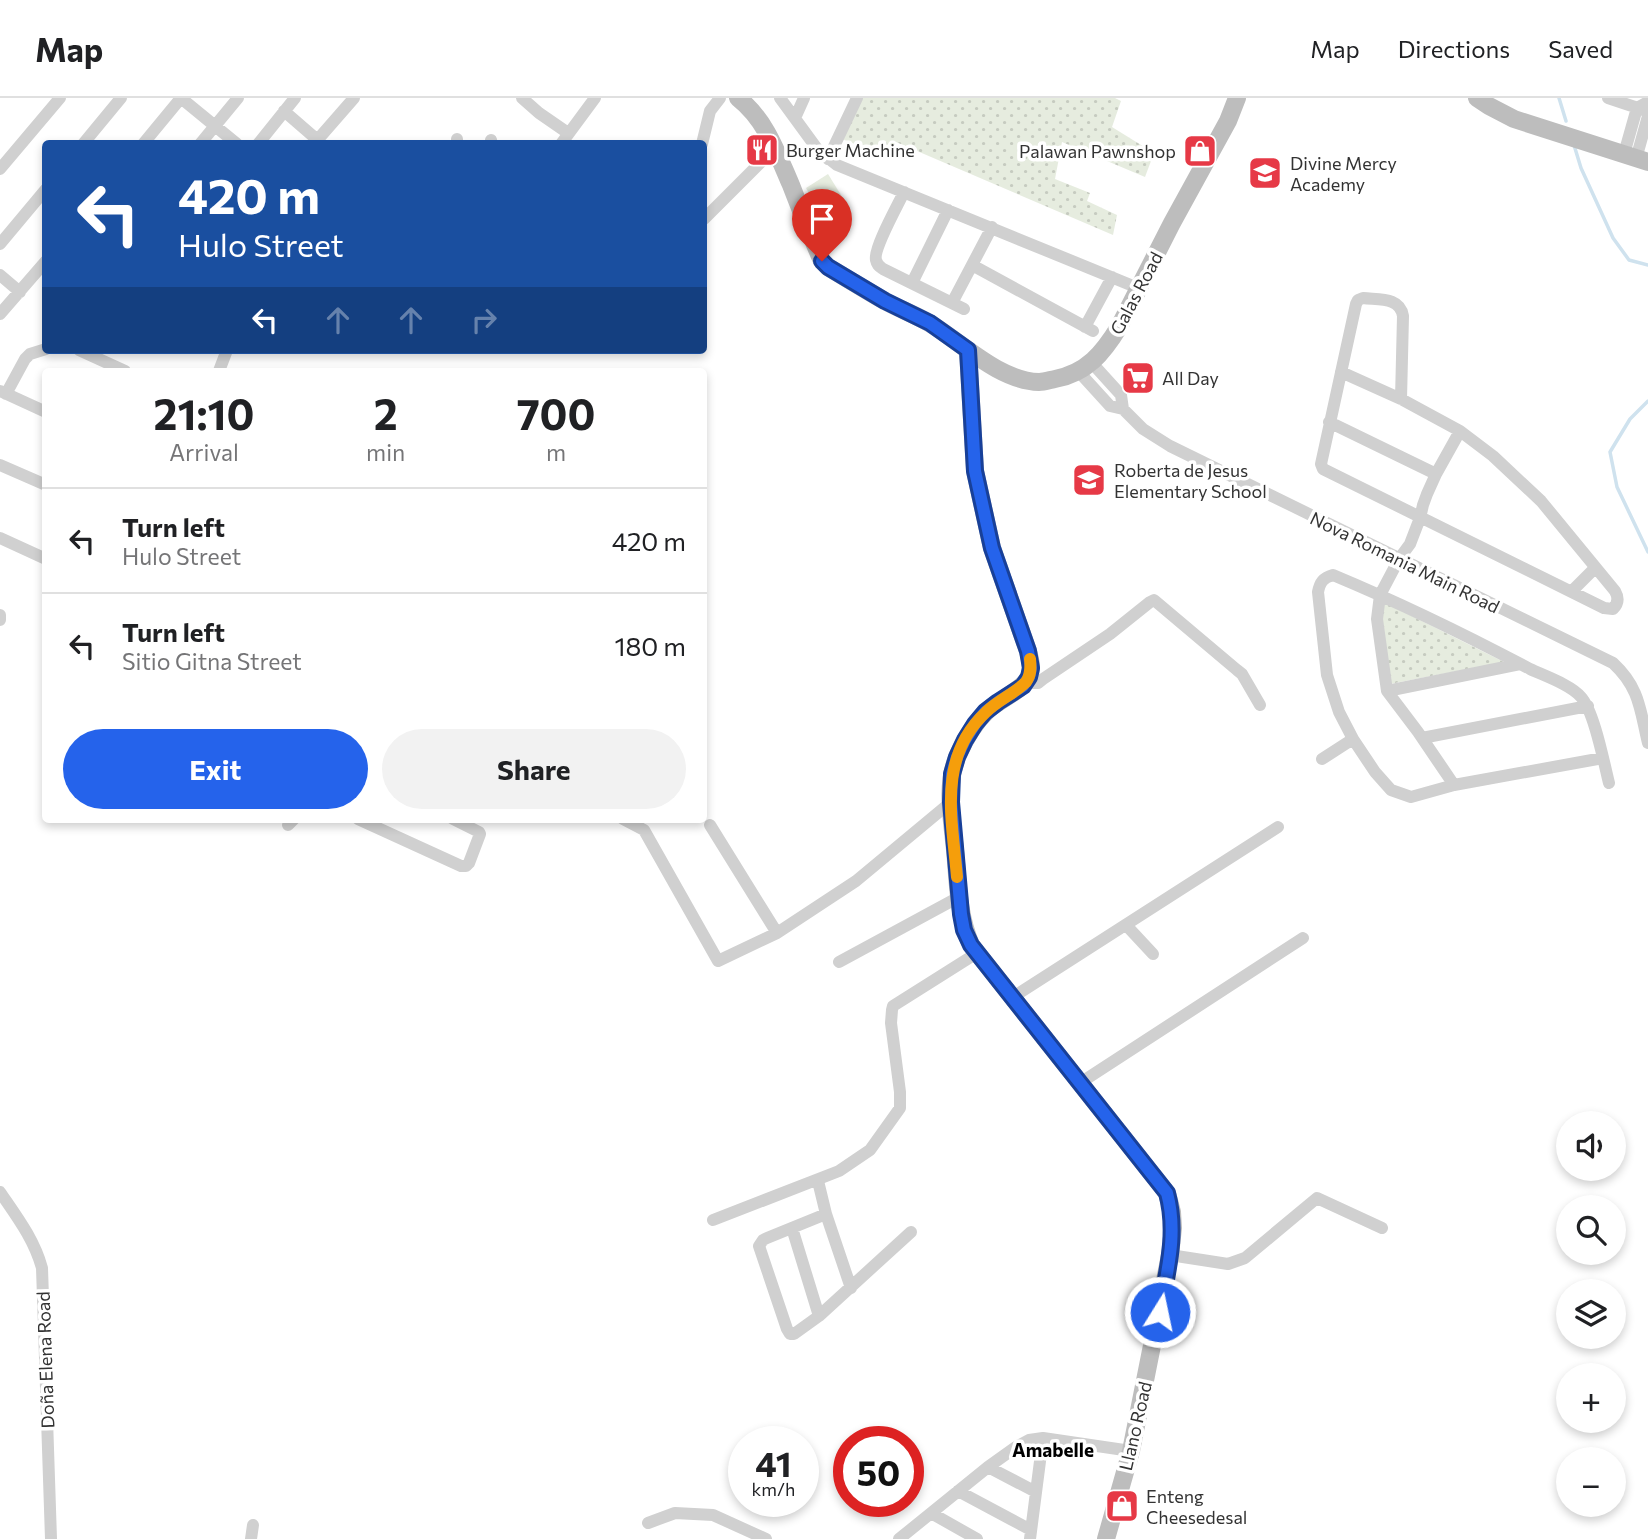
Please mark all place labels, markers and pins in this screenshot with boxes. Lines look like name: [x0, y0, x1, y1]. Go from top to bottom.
restaurant icon: Burger Machine: [743, 131, 781, 169]
shop icon: Palawan Pawnshop: [1181, 132, 1219, 170]
place label: Burger Machine: [786, 139, 915, 161]
place label: Palawan Pawnshop: [1019, 140, 1176, 162]
place label: Divine Mercy Academy: [1290, 152, 1397, 195]
school or university icon: Divine Mercy Academy: [1246, 154, 1284, 192]
pin: [792, 189, 852, 261]
supermarket icon: All Day: [1119, 359, 1157, 397]
place label: All Day: [1162, 367, 1219, 389]
place label: Roberta de Jesus Elementary School: [1114, 459, 1267, 502]
school or university icon: Roberta de Jesus Elementary School: [1070, 461, 1108, 499]
place label: Enteng Cheesedesal: [1146, 1485, 1247, 1528]
shop icon: Enteng Cheesedesal: [1103, 1487, 1141, 1525]

